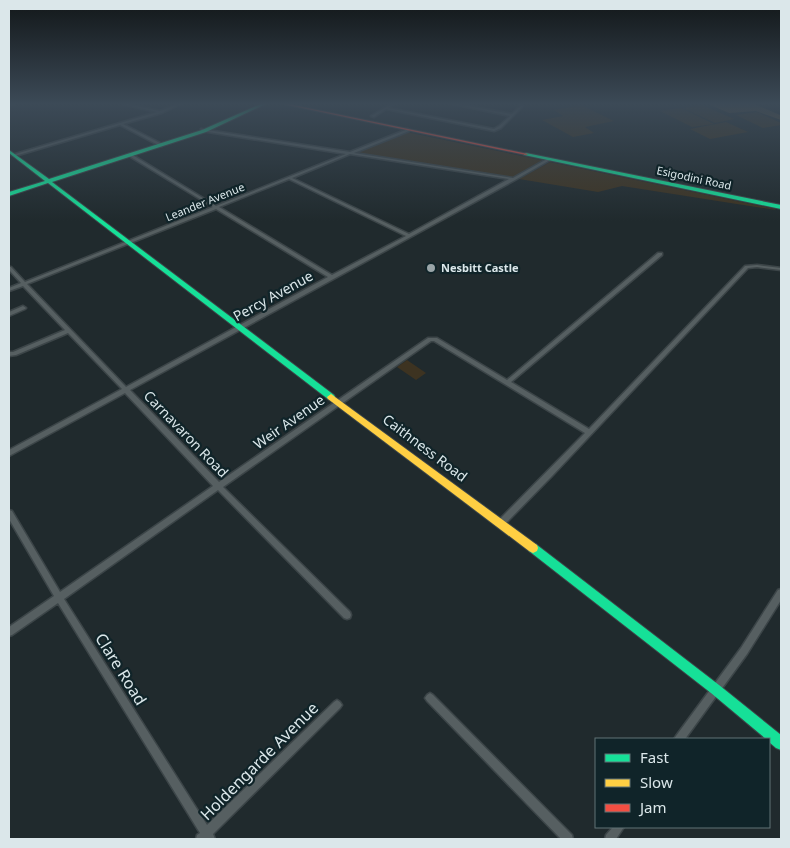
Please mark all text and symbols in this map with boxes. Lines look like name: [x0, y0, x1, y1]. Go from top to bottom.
street label: Esigodini Road: [655, 162, 733, 193]
street label: Leander Avenue: [163, 179, 247, 224]
place label: Nesbitt Castle: [441, 260, 519, 275]
marker: Nesbitt Castle: [425, 262, 437, 274]
street label: Percy Avenue: [229, 266, 316, 325]
street label: Carnavaron Road: [140, 386, 233, 481]
street label: Weir Avenue: [249, 390, 328, 453]
street label: Caithness Road: [379, 410, 471, 486]
street label: Clare Road: [90, 629, 152, 709]
street label: Holdengarde Avenue: [195, 697, 323, 825]
legend: [595, 738, 770, 828]
text: Fast: [640, 747, 669, 767]
text: Slow: [640, 772, 673, 792]
text: Jam: [638, 797, 667, 817]

